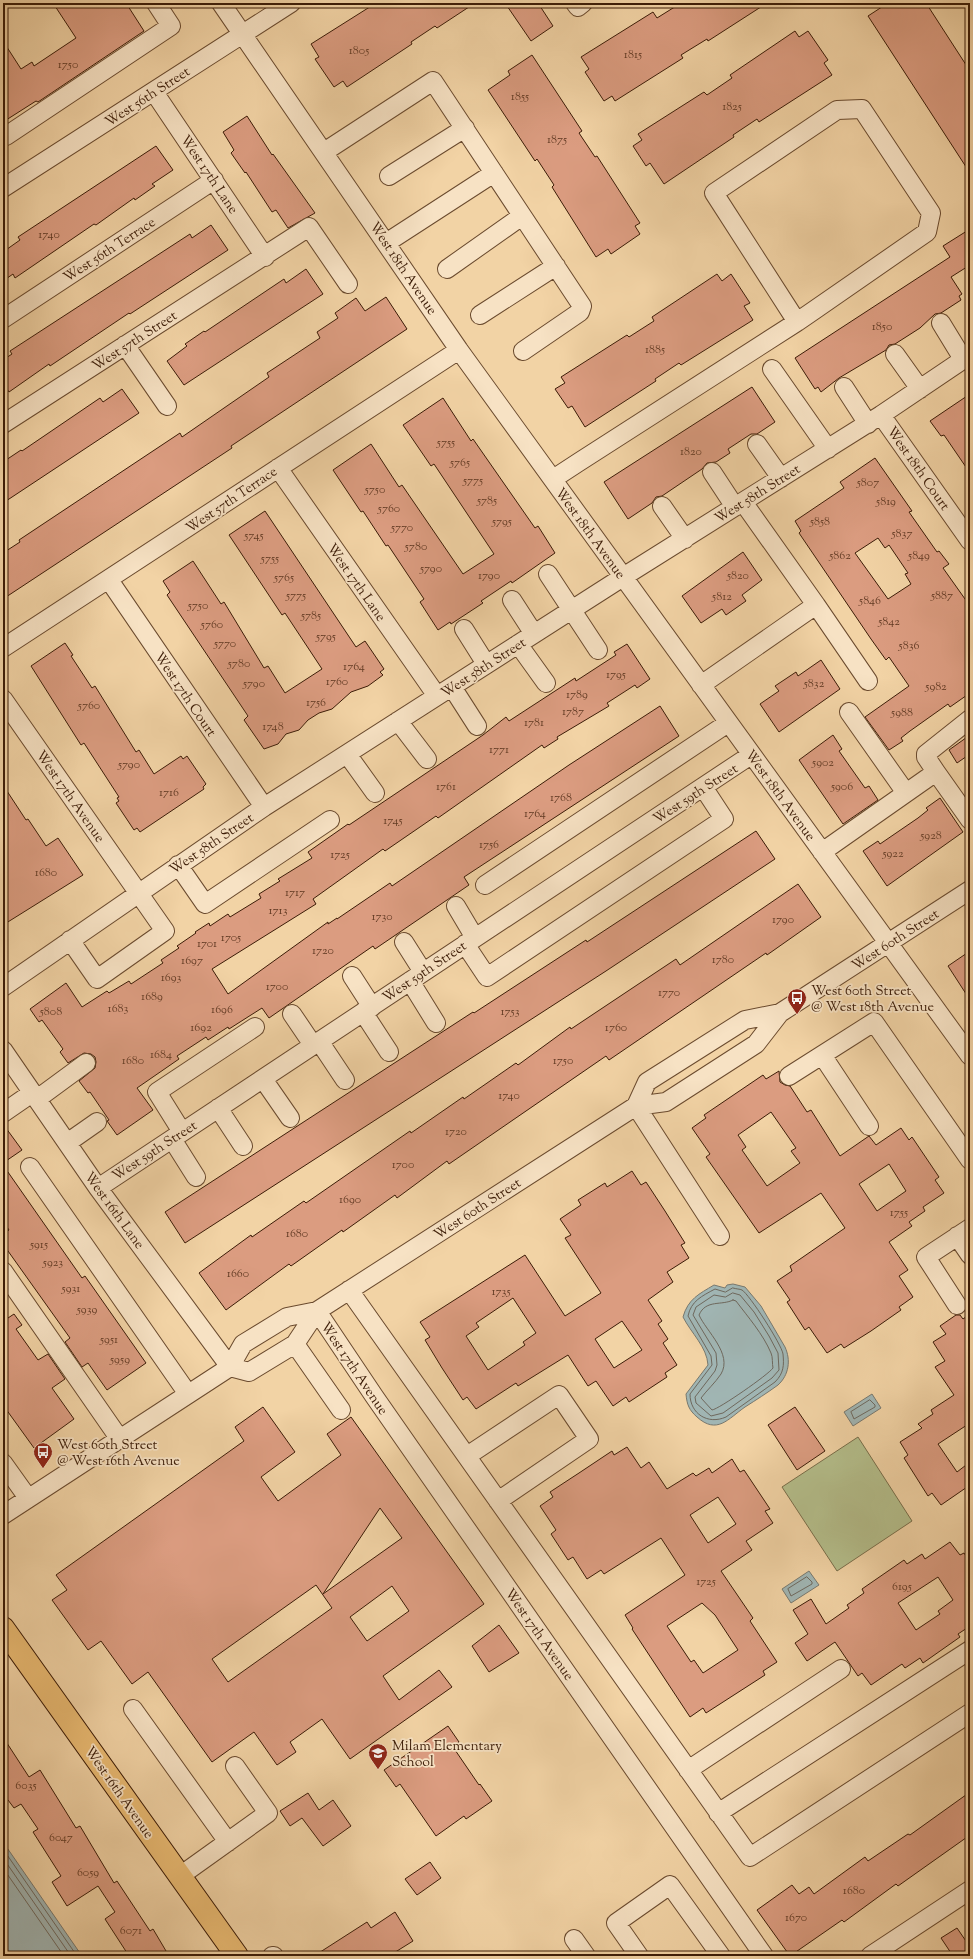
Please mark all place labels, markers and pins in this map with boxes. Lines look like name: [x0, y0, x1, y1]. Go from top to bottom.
place label: West 60th Street @ West 18th Avenue: [811, 982, 934, 1018]
bus stop icon: West 60th Street @ West 18th Avenue: [786, 987, 808, 1015]
place label: West 60th Street @ West 16th Avenue: [57, 1436, 180, 1472]
bus stop icon: West 60th Street @ West 16th Avenue: [32, 1441, 54, 1469]
place label: Milam Elementary School: [392, 1737, 502, 1773]
school or university icon: Milam Elementary School: [367, 1742, 389, 1770]

